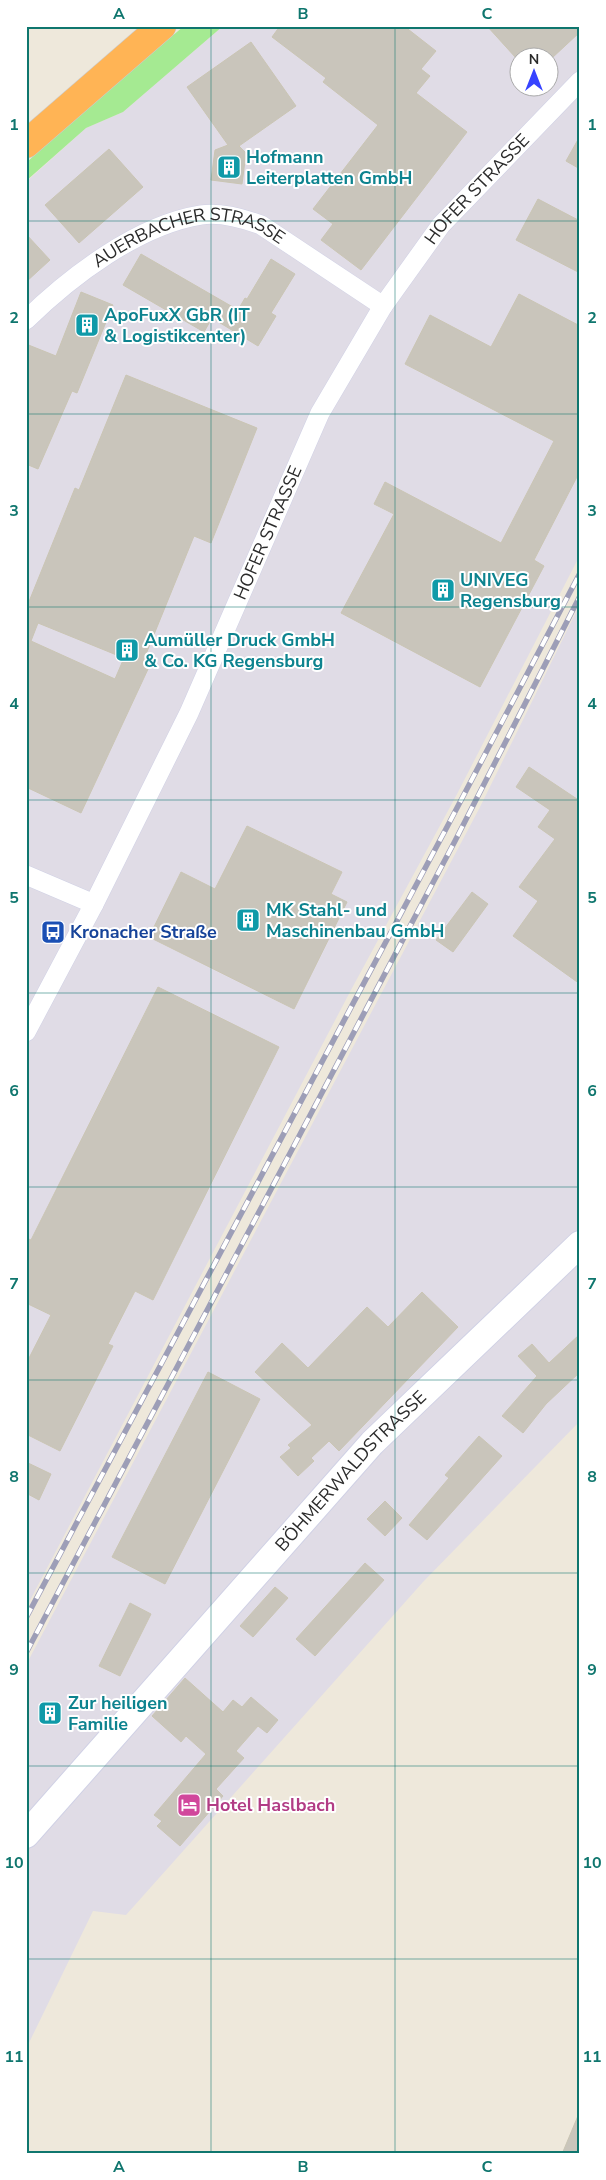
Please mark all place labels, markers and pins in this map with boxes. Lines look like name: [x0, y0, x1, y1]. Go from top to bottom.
place label: Hofmann Leiterplatten GmbH: [246, 145, 413, 190]
building icon: Hofmann Leiterplatten GmbH: [216, 154, 242, 180]
place label: ApoFuxX GbR (IT & Logistikcenter): [104, 303, 250, 348]
building icon: ApoFuxX GbR (IT & Logistikcenter): [74, 312, 100, 338]
place label: UNIVEG Regensburg: [460, 568, 561, 613]
building icon: UNIVEG Regensburg: [430, 577, 456, 603]
place label: Aumüller Druck GmbH & Co. KG Regensburg: [144, 628, 335, 673]
building icon: Aumüller Druck GmbH & Co. KG Regensburg: [114, 637, 140, 663]
place label: MK Stahl- und Maschinenbau GmbH: [266, 898, 444, 943]
building icon: MK Stahl- und Maschinenbau GmbH: [235, 907, 261, 933]
bus stop icon: Kronacher Straße: [40, 919, 66, 945]
place label: Kronacher Straße: [70, 920, 217, 944]
place label: Zur heiligen Familie: [68, 1691, 167, 1736]
building icon: Zur heiligen Familie: [37, 1700, 63, 1726]
hotel icon: Hotel Haslbach: [176, 1792, 202, 1818]
place label: Hotel Haslbach: [206, 1793, 335, 1817]

